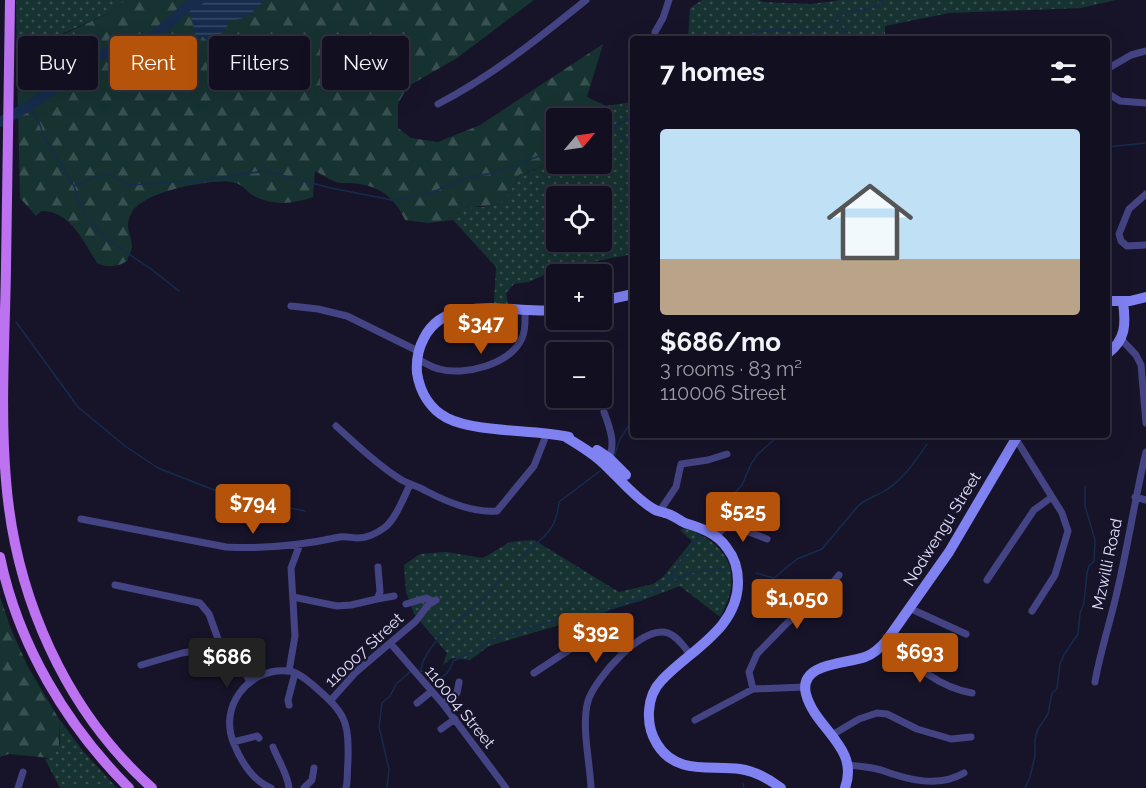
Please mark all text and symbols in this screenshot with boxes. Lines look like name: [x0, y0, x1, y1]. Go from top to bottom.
chip: Buy: [18, 36, 98, 90]
chip: Rent: [110, 36, 197, 90]
chip: Filters: [209, 36, 310, 90]
chip: New: [322, 36, 409, 90]
icon: filters: [1047, 56, 1080, 89]
text: 7 homes: [660, 57, 765, 87]
north arrow: [546, 108, 612, 174]
map controls: [546, 108, 612, 408]
icon: home: [816, 168, 924, 276]
button: locate: [546, 186, 612, 252]
button: +: [546, 264, 612, 330]
pin: $347: [445, 304, 517, 355]
text: $347: [458, 311, 504, 335]
text: $686/mo: [660, 327, 781, 357]
button: −: [546, 342, 612, 408]
text: 3 rooms · 83 m²: [660, 357, 802, 381]
text: 110006 Street: [660, 381, 786, 405]
street label: Nodwengu Street: [899, 468, 985, 590]
pin: $794: [217, 484, 289, 535]
text: $794: [229, 491, 277, 515]
pin: $525: [707, 492, 779, 543]
text: $525: [720, 499, 766, 523]
street label: Mzwilli Road: [1088, 516, 1126, 611]
pin: $1,050: [748, 579, 846, 630]
text: $1,050: [766, 586, 828, 610]
street label: 110007 Street: [321, 609, 407, 691]
pin: $392: [560, 613, 632, 664]
text: $392: [573, 620, 619, 644]
pin: $693: [884, 633, 956, 684]
pin: $686: [191, 638, 263, 689]
text: $693: [896, 640, 944, 664]
text: $686: [202, 645, 252, 669]
street label: 110004 Street: [421, 662, 499, 752]

